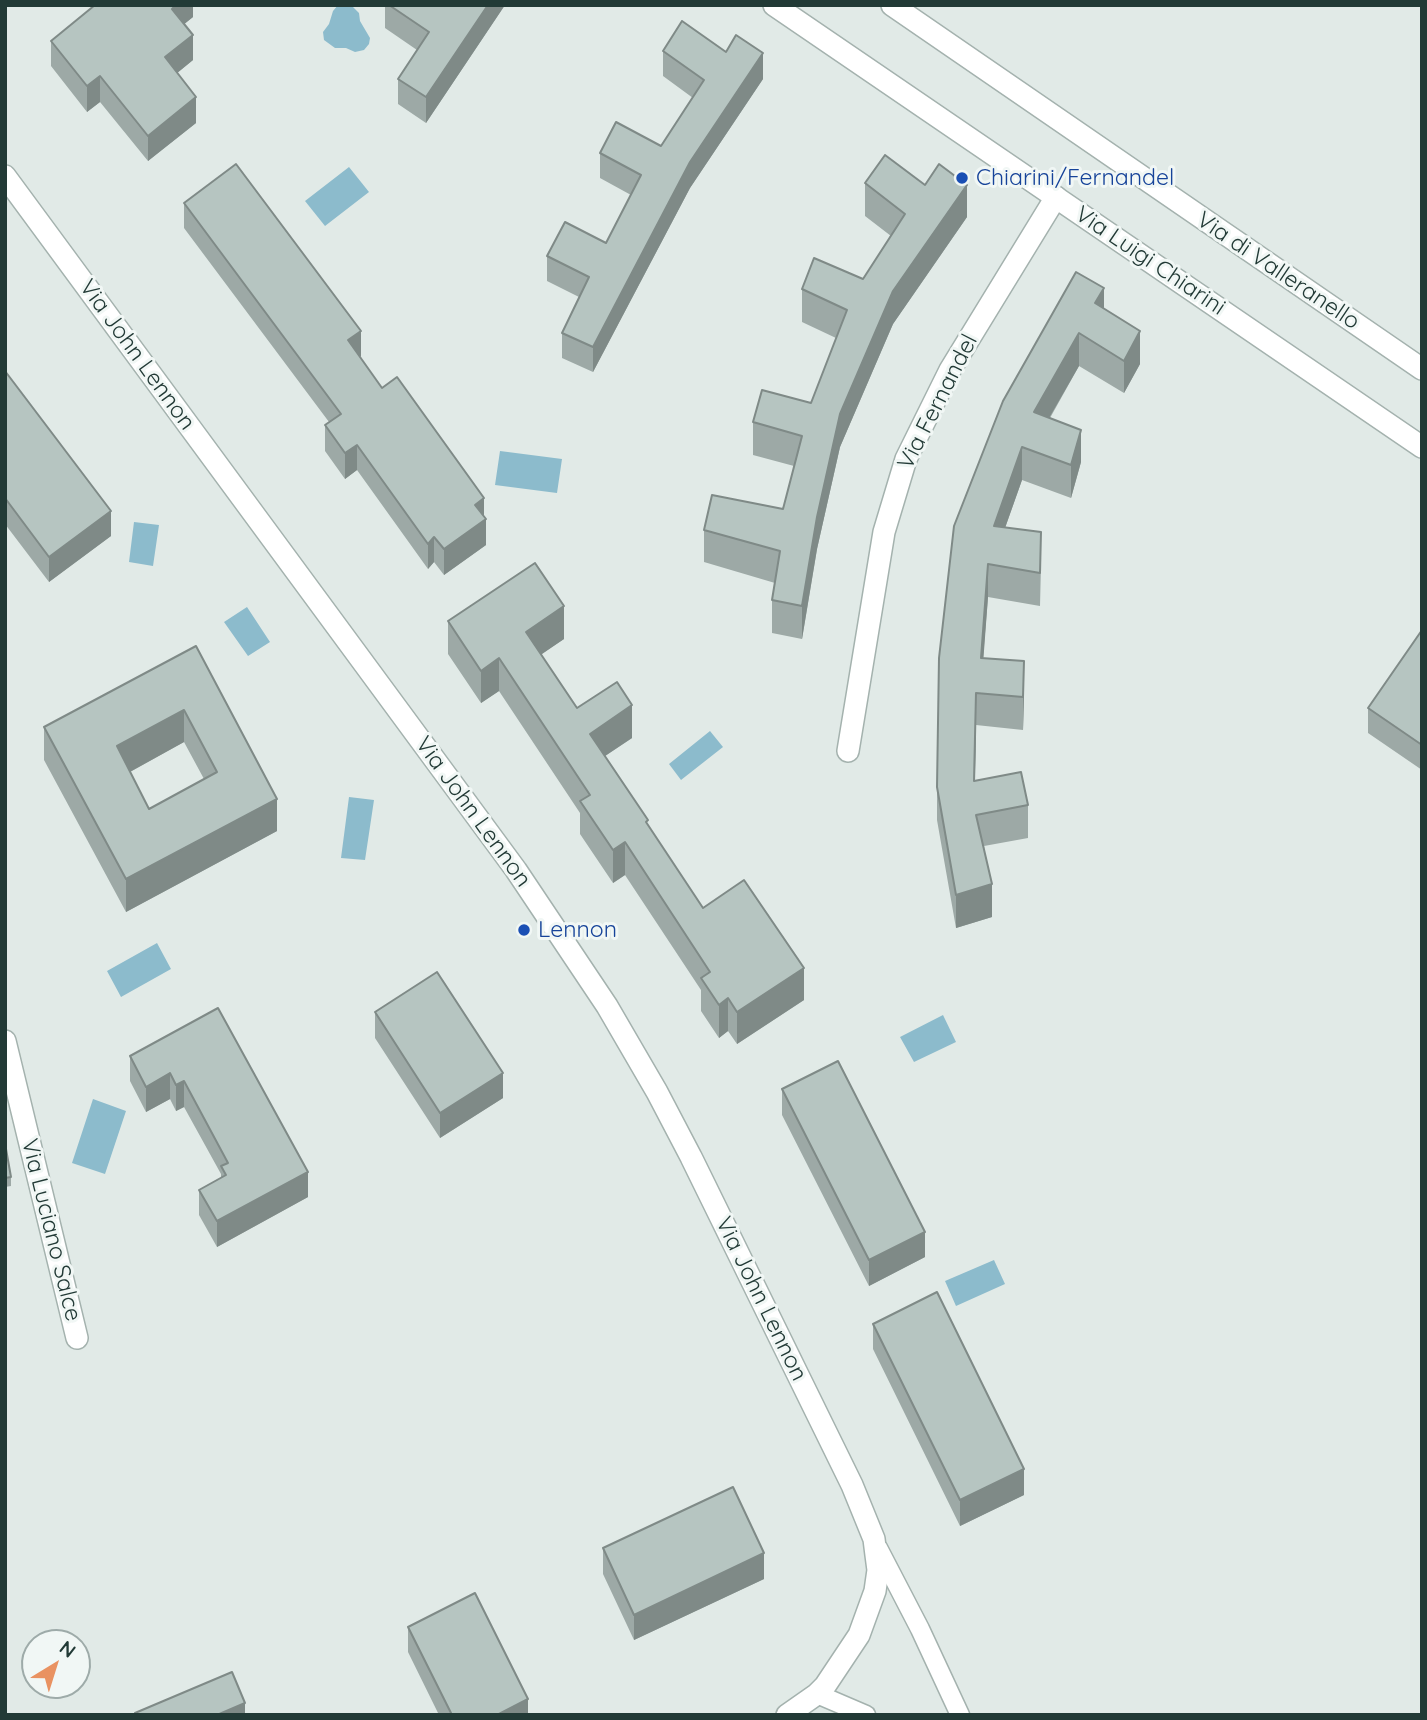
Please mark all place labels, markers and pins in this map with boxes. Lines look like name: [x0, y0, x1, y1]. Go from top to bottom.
place label: Chiarini/Fernandel: [976, 164, 1174, 192]
marker: Chiarini/Fernandel: [954, 170, 970, 186]
place label: Lennon: [538, 916, 617, 944]
marker: Lennon: [516, 922, 532, 938]

